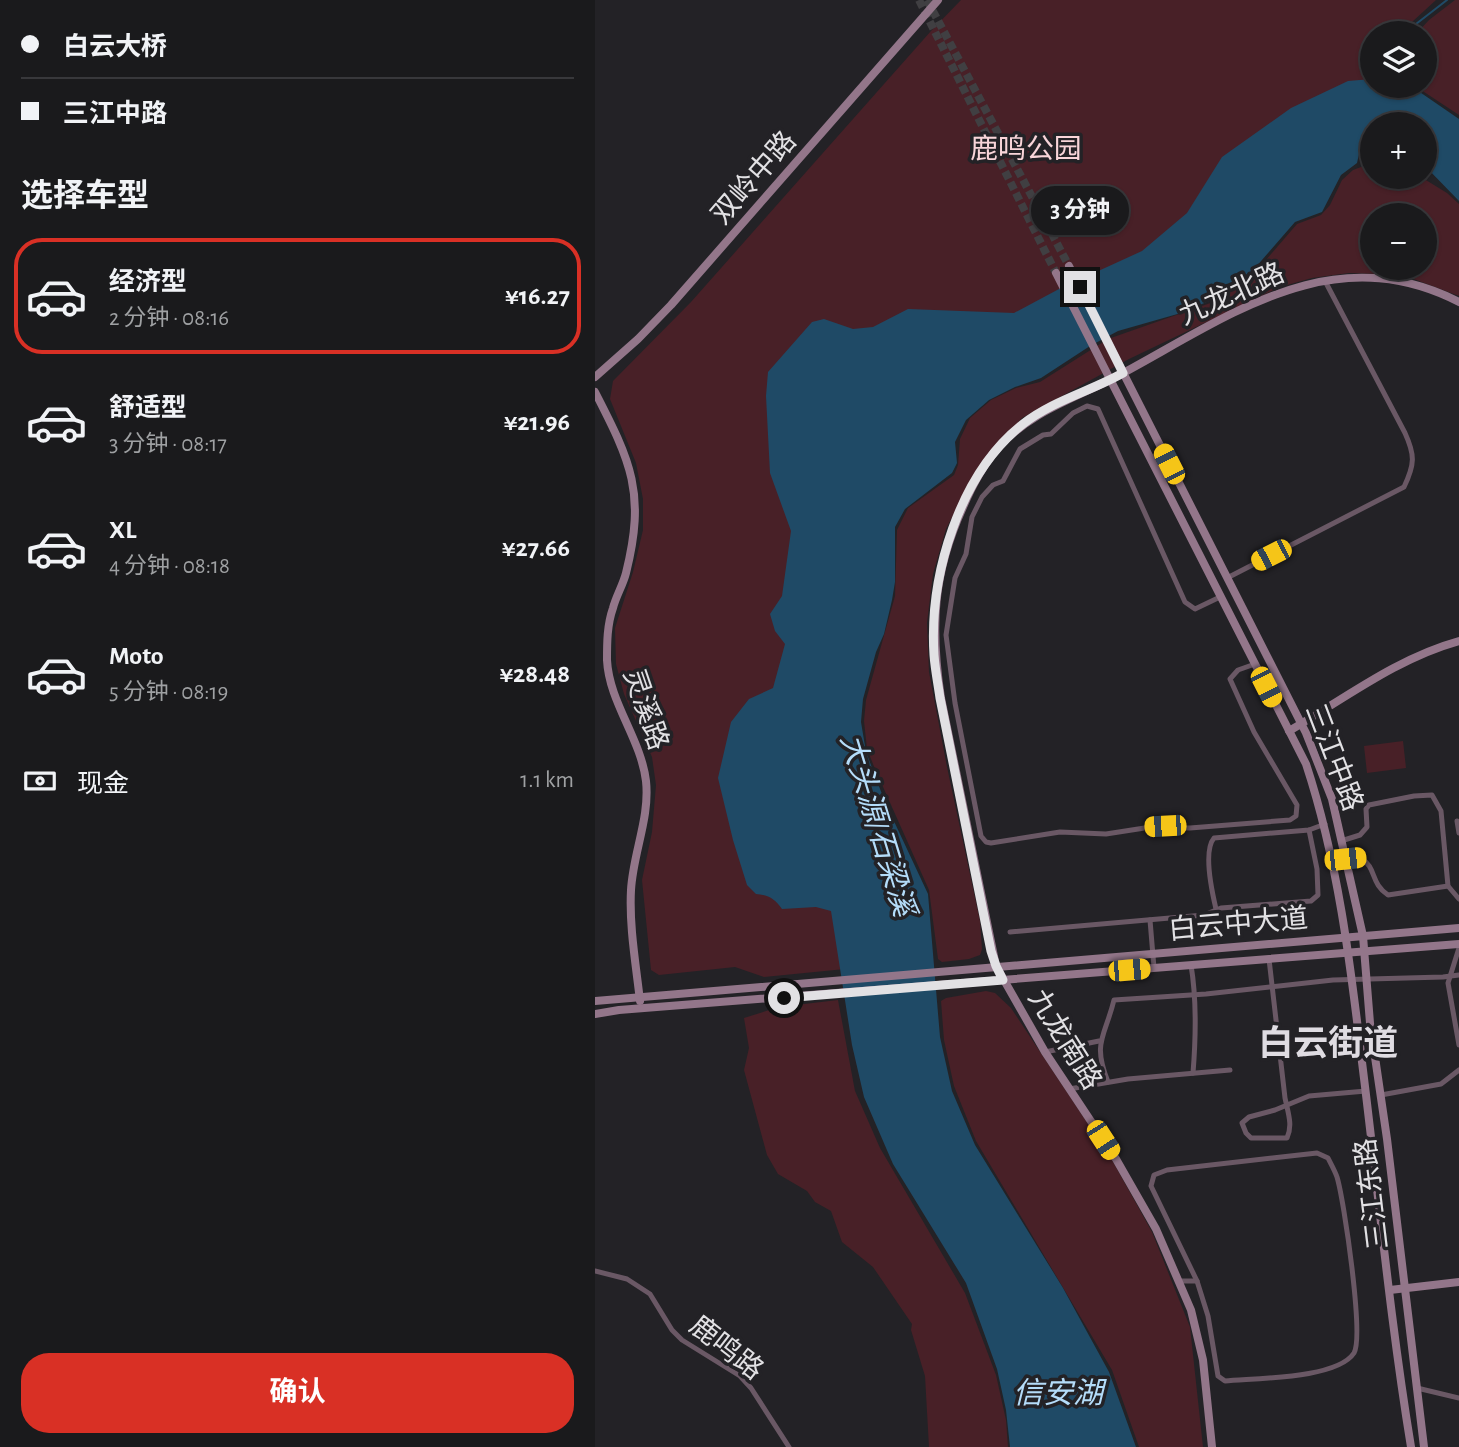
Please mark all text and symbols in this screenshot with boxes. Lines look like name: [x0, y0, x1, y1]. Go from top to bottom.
map controls: [1360, 21, 1437, 280]
button: layers: [1360, 21, 1437, 98]
text: 白云大桥: [63, 34, 167, 60]
text: 三江中路: [63, 101, 167, 127]
button: +: [1360, 112, 1437, 189]
street label: 双岭中路: [706, 126, 802, 230]
park label: 鹿鸣公园: [970, 134, 1082, 164]
text: 选择车型: [21, 180, 149, 212]
callout: 3 分钟: [1031, 186, 1129, 234]
text: 3 分钟: [1050, 199, 1110, 222]
button: −: [1360, 203, 1437, 280]
street label: 九龙北路: [1174, 257, 1289, 330]
icon: car: [25, 265, 88, 328]
text: 经济型: [109, 269, 187, 295]
route end: [1064, 271, 1096, 303]
text: ¥16.27: [505, 283, 570, 309]
text: 2 分钟 · 08:16: [109, 307, 229, 330]
icon: car: [25, 391, 88, 454]
text: 舒适型: [109, 395, 187, 421]
text: ¥21.96: [504, 409, 570, 435]
text: 3 分钟 · 08:17: [109, 433, 227, 456]
car: [1151, 441, 1188, 487]
icon: car: [25, 517, 88, 580]
text: XL: [109, 517, 136, 543]
text: ¥27.66: [502, 535, 570, 561]
car: [1248, 536, 1295, 574]
text: 4 分钟 · 08:18: [109, 555, 230, 578]
icon: car: [25, 643, 88, 706]
text: Moto: [109, 643, 164, 669]
text: ¥28.48: [499, 661, 570, 687]
car: [1248, 664, 1285, 710]
street label: 灵溪路: [618, 665, 674, 754]
text: 5 分钟 · 08:19: [109, 681, 228, 704]
street label: 三江中路: [1300, 700, 1368, 815]
water label: 大头源/石梁溪: [835, 730, 922, 923]
icon: cash: [21, 762, 59, 800]
text: 1.1 km: [520, 769, 574, 792]
text: 现金: [77, 771, 129, 797]
car: [1144, 814, 1187, 838]
car: [1324, 846, 1367, 872]
street label: 白云中大道: [1167, 903, 1309, 945]
car: [1108, 958, 1151, 982]
route start: [768, 982, 800, 1014]
street label: 九龙南路: [1023, 984, 1108, 1095]
district label: 白云街道: [1258, 1024, 1398, 1062]
car: [1083, 1117, 1124, 1163]
street label: 三江东路: [1350, 1136, 1394, 1251]
street label: 鹿鸣路: [684, 1310, 769, 1385]
button: 确认: [21, 1353, 574, 1433]
water label: 信安湖: [1013, 1377, 1107, 1409]

